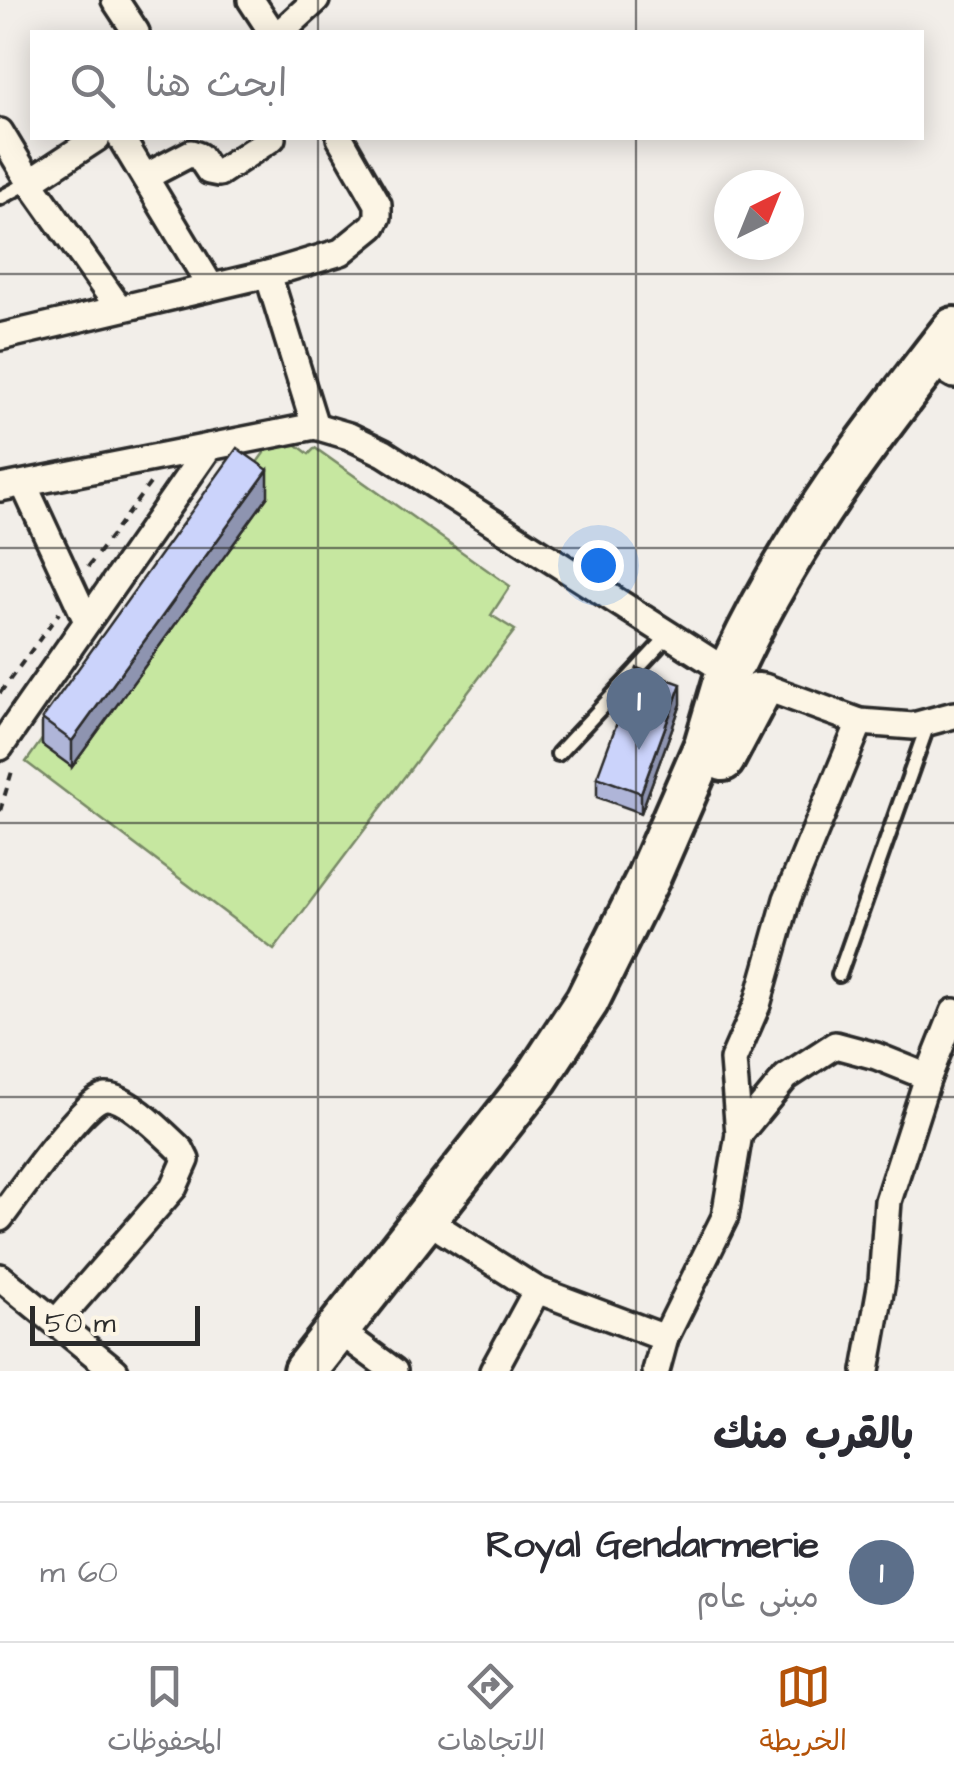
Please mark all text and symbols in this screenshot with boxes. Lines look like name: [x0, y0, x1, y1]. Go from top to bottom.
search box: [30, 30, 924, 140]
icon: search: [65, 58, 120, 113]
text: ابحث هنا: [145, 59, 287, 111]
north arrow: [714, 170, 804, 260]
your location: [573, 540, 624, 591]
pin: 1: [606, 668, 672, 750]
scale bar: [30, 1301, 200, 1346]
text: 50 m: [45, 1304, 116, 1343]
text: بالقرب منك: [713, 1407, 914, 1465]
text: Royal Gendarmerie: [486, 1520, 819, 1572]
text: 60 m: [40, 1550, 118, 1595]
text: 1: [879, 1550, 884, 1595]
text: مبنى عام: [697, 1575, 819, 1620]
tab: المحفوظات: [107, 1659, 223, 1765]
tab: الاتجاهات: [437, 1659, 545, 1765]
tab: الخريطة: [759, 1659, 847, 1765]

